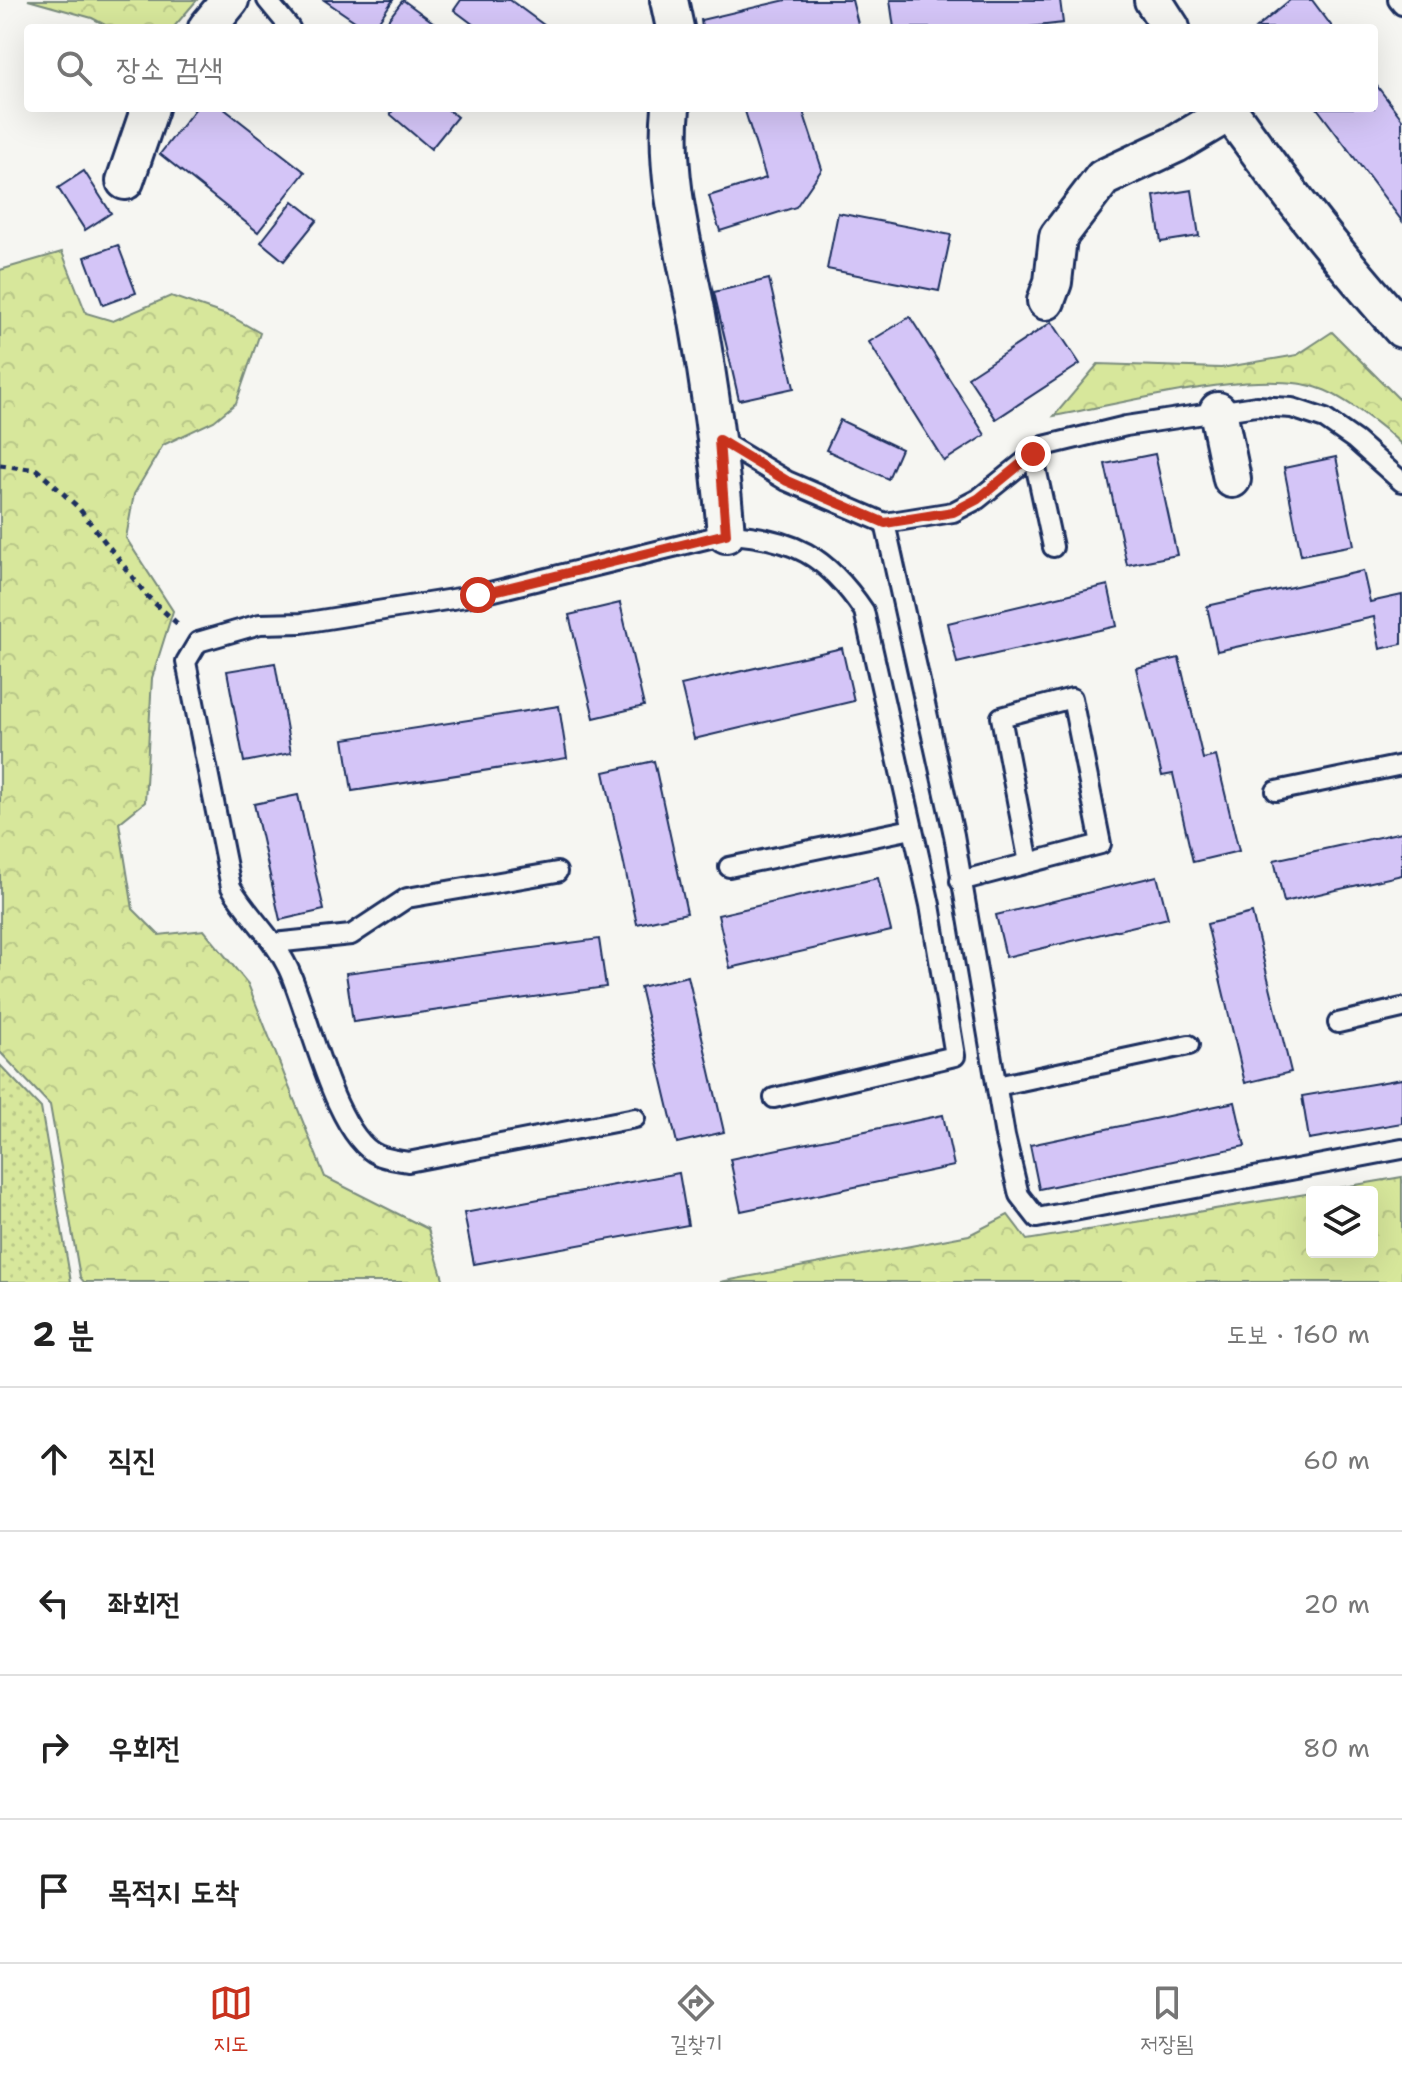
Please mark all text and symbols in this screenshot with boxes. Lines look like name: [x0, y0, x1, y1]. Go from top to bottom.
search box: [24, 24, 1378, 112]
icon: search: [52, 46, 96, 90]
text: 장소 검색: [116, 48, 223, 89]
route end: [1015, 436, 1051, 472]
route start: [460, 577, 496, 613]
map controls: [1306, 1186, 1378, 1258]
button: layers: [1306, 1186, 1378, 1258]
text: 2 분: [32, 1311, 95, 1357]
text: 도보 · 160 m: [1226, 1316, 1370, 1351]
icon: ahead: [32, 1437, 76, 1481]
text: 직진: [108, 1439, 156, 1480]
text: 60 m: [1303, 1442, 1370, 1477]
icon: left: [32, 1581, 76, 1625]
text: 좌회전: [108, 1583, 180, 1624]
text: 20 m: [1303, 1586, 1370, 1621]
icon: right: [32, 1725, 76, 1769]
text: 우회전: [108, 1727, 180, 1768]
text: 80 m: [1303, 1730, 1370, 1765]
icon: arrive: [32, 1869, 76, 1913]
text: 목적지 도착: [108, 1871, 239, 1912]
tab: 지도: [209, 1981, 253, 2058]
tab: 길찾기: [670, 1981, 723, 2058]
tab: 저장됨: [1140, 1981, 1193, 2058]

